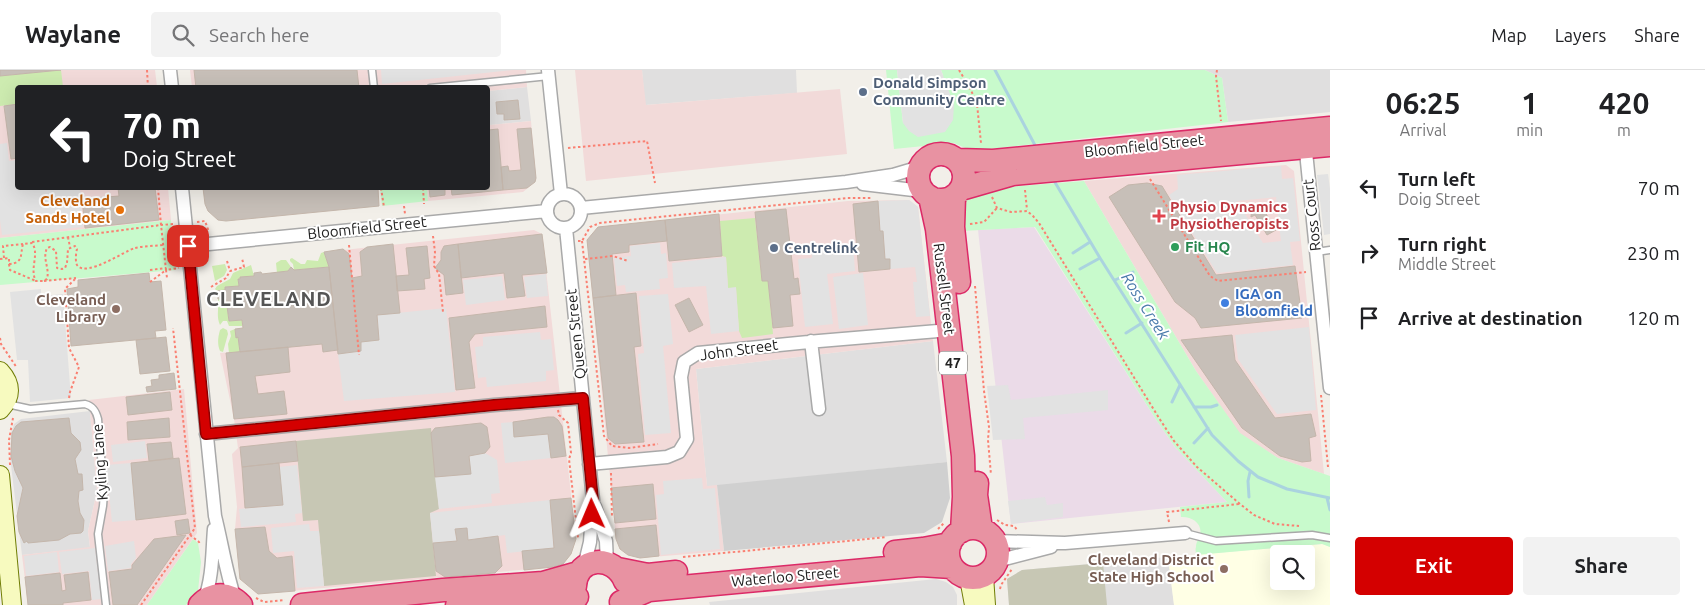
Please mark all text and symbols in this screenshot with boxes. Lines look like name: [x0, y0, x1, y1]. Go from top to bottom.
search box: [151, 12, 501, 57]
text: Waylane: [25, 21, 121, 48]
icon: search: [169, 21, 197, 49]
text: Search here: [209, 24, 309, 46]
text: Map: [1491, 25, 1527, 45]
text: Layers: [1555, 25, 1606, 45]
text: Share: [1634, 25, 1680, 45]
place label: Donald Simpson Community Centre: [873, 74, 1005, 108]
marker: Donald Simpson Community Centre: [857, 86, 869, 98]
text: 06:25: [1386, 86, 1461, 120]
text: 1: [1521, 86, 1538, 120]
text: 420: [1599, 86, 1649, 120]
icon: left: [40, 105, 105, 170]
text: 70 m: [123, 105, 201, 145]
text: Arrival: [1400, 121, 1446, 139]
text: min: [1516, 121, 1543, 139]
text: m: [1617, 121, 1631, 139]
street label: Bloomfield Street: [1084, 131, 1204, 160]
text: Doig Street: [123, 146, 236, 171]
text: Turn left: [1398, 168, 1476, 190]
icon: left: [1355, 174, 1383, 202]
text: 70 m: [1638, 177, 1680, 199]
street label: Ross Court: [1299, 178, 1324, 252]
text: Doig Street: [1398, 190, 1480, 208]
place label: Cleveland Sands Hotel: [25, 192, 110, 226]
place label: Physio Dynamics Physiotheropists: [1170, 198, 1289, 232]
marker: Cleveland Sands Hotel: [114, 204, 126, 216]
marker: Physio Dynamics Physiotheropists: [1152, 209, 1166, 223]
street label: Bloomfield Street: [307, 213, 427, 242]
pin: [167, 225, 209, 267]
icon: arrive: [174, 232, 202, 260]
text: Turn right: [1398, 233, 1486, 255]
place label: Fit HQ: [1185, 238, 1230, 255]
place label: Centrelink: [784, 239, 859, 256]
icon: right: [1355, 239, 1383, 267]
marker: Fit HQ: [1169, 241, 1181, 253]
marker: Centrelink: [768, 242, 780, 254]
street label: Russell Street: [930, 242, 959, 336]
text: 230 m: [1627, 242, 1680, 264]
text: Middle Street: [1398, 255, 1496, 273]
water label: Ross Creek: [1118, 269, 1174, 344]
place label: IGA on Bloomfield: [1235, 285, 1313, 319]
district label: CLEVELAND: [206, 287, 332, 310]
street label: Queen Street: [562, 288, 589, 380]
place label: Cleveland Library: [36, 291, 106, 325]
marker: IGA on Bloomfield: [1219, 297, 1231, 309]
marker: Cleveland Library: [110, 303, 122, 315]
icon: arrive: [1355, 304, 1383, 332]
text: Arrive at destination: [1398, 307, 1583, 329]
text: 120 m: [1627, 307, 1680, 329]
street label: John Street: [699, 336, 779, 363]
road number: 47: [939, 352, 967, 374]
street label: Kyling Lane: [88, 423, 111, 501]
position arrow: [565, 487, 617, 539]
button: Exit: [1355, 537, 1513, 595]
button: Share: [1523, 537, 1680, 595]
map controls: [1270, 545, 1315, 590]
button: search: [1270, 545, 1315, 590]
place label: Cleveland District State High School: [1088, 551, 1215, 585]
street label: Waterloo Street: [730, 563, 840, 590]
marker: Cleveland District State High School: [1218, 563, 1230, 575]

